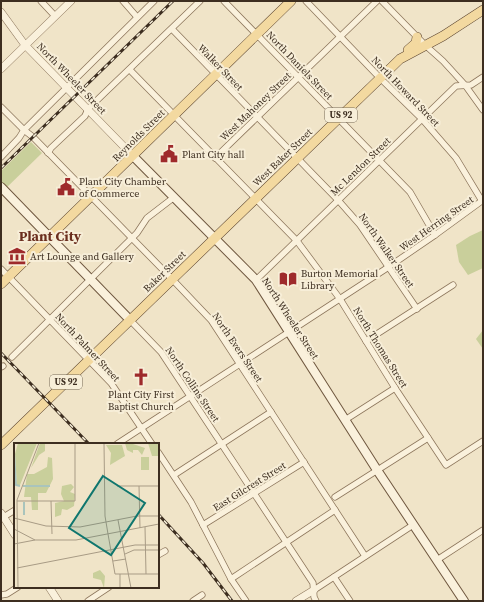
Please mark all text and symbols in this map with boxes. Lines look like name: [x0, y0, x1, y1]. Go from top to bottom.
street label: North Daniels Street: [264, 28, 336, 103]
street label: North Wheeler Street: [34, 40, 110, 117]
street label: Walker Street: [195, 41, 247, 94]
street label: North Howard Street: [369, 54, 443, 130]
street label: West Mahoney Street: [217, 69, 294, 144]
street label: Reynolds Street: [109, 106, 168, 164]
road number: US 92: [325, 108, 357, 122]
street label: West Baker Street: [250, 125, 315, 189]
street label: Mc Lendon Street: [328, 134, 394, 198]
public building icon: Plant City hall: [159, 144, 179, 164]
place label: Plant City hall: [182, 148, 244, 161]
place label: Plant City Chamber of Commerce: [79, 175, 167, 200]
public building icon: Plant City Chamber of Commerce: [56, 177, 76, 197]
street label: West Herring Street: [397, 193, 476, 254]
street label: North Walker Street: [356, 210, 418, 291]
district label: Plant City: [19, 226, 82, 246]
museum icon: Art Lounge and Gallery: [7, 246, 27, 266]
street label: Baker Street: [140, 247, 189, 295]
place label: Art Lounge and Gallery: [30, 250, 135, 263]
place label: Burton Memorial Library: [301, 267, 378, 292]
library icon: Burton Memorial Library: [278, 269, 298, 289]
street label: North Wheeler Street: [259, 275, 322, 362]
street label: North Thomas Street: [351, 305, 411, 391]
street label: North Palmer Street: [52, 310, 123, 385]
street label: North Evers Street: [210, 310, 266, 385]
street label: North Collins Street: [163, 344, 223, 425]
church icon: Plant City First Baptist Church: [131, 367, 151, 387]
road number: US 92: [50, 375, 82, 389]
place label: Plant City First Baptist Church: [108, 388, 175, 413]
inset map: [14, 443, 159, 588]
street label: East Gilcrest Street: [210, 458, 289, 514]

